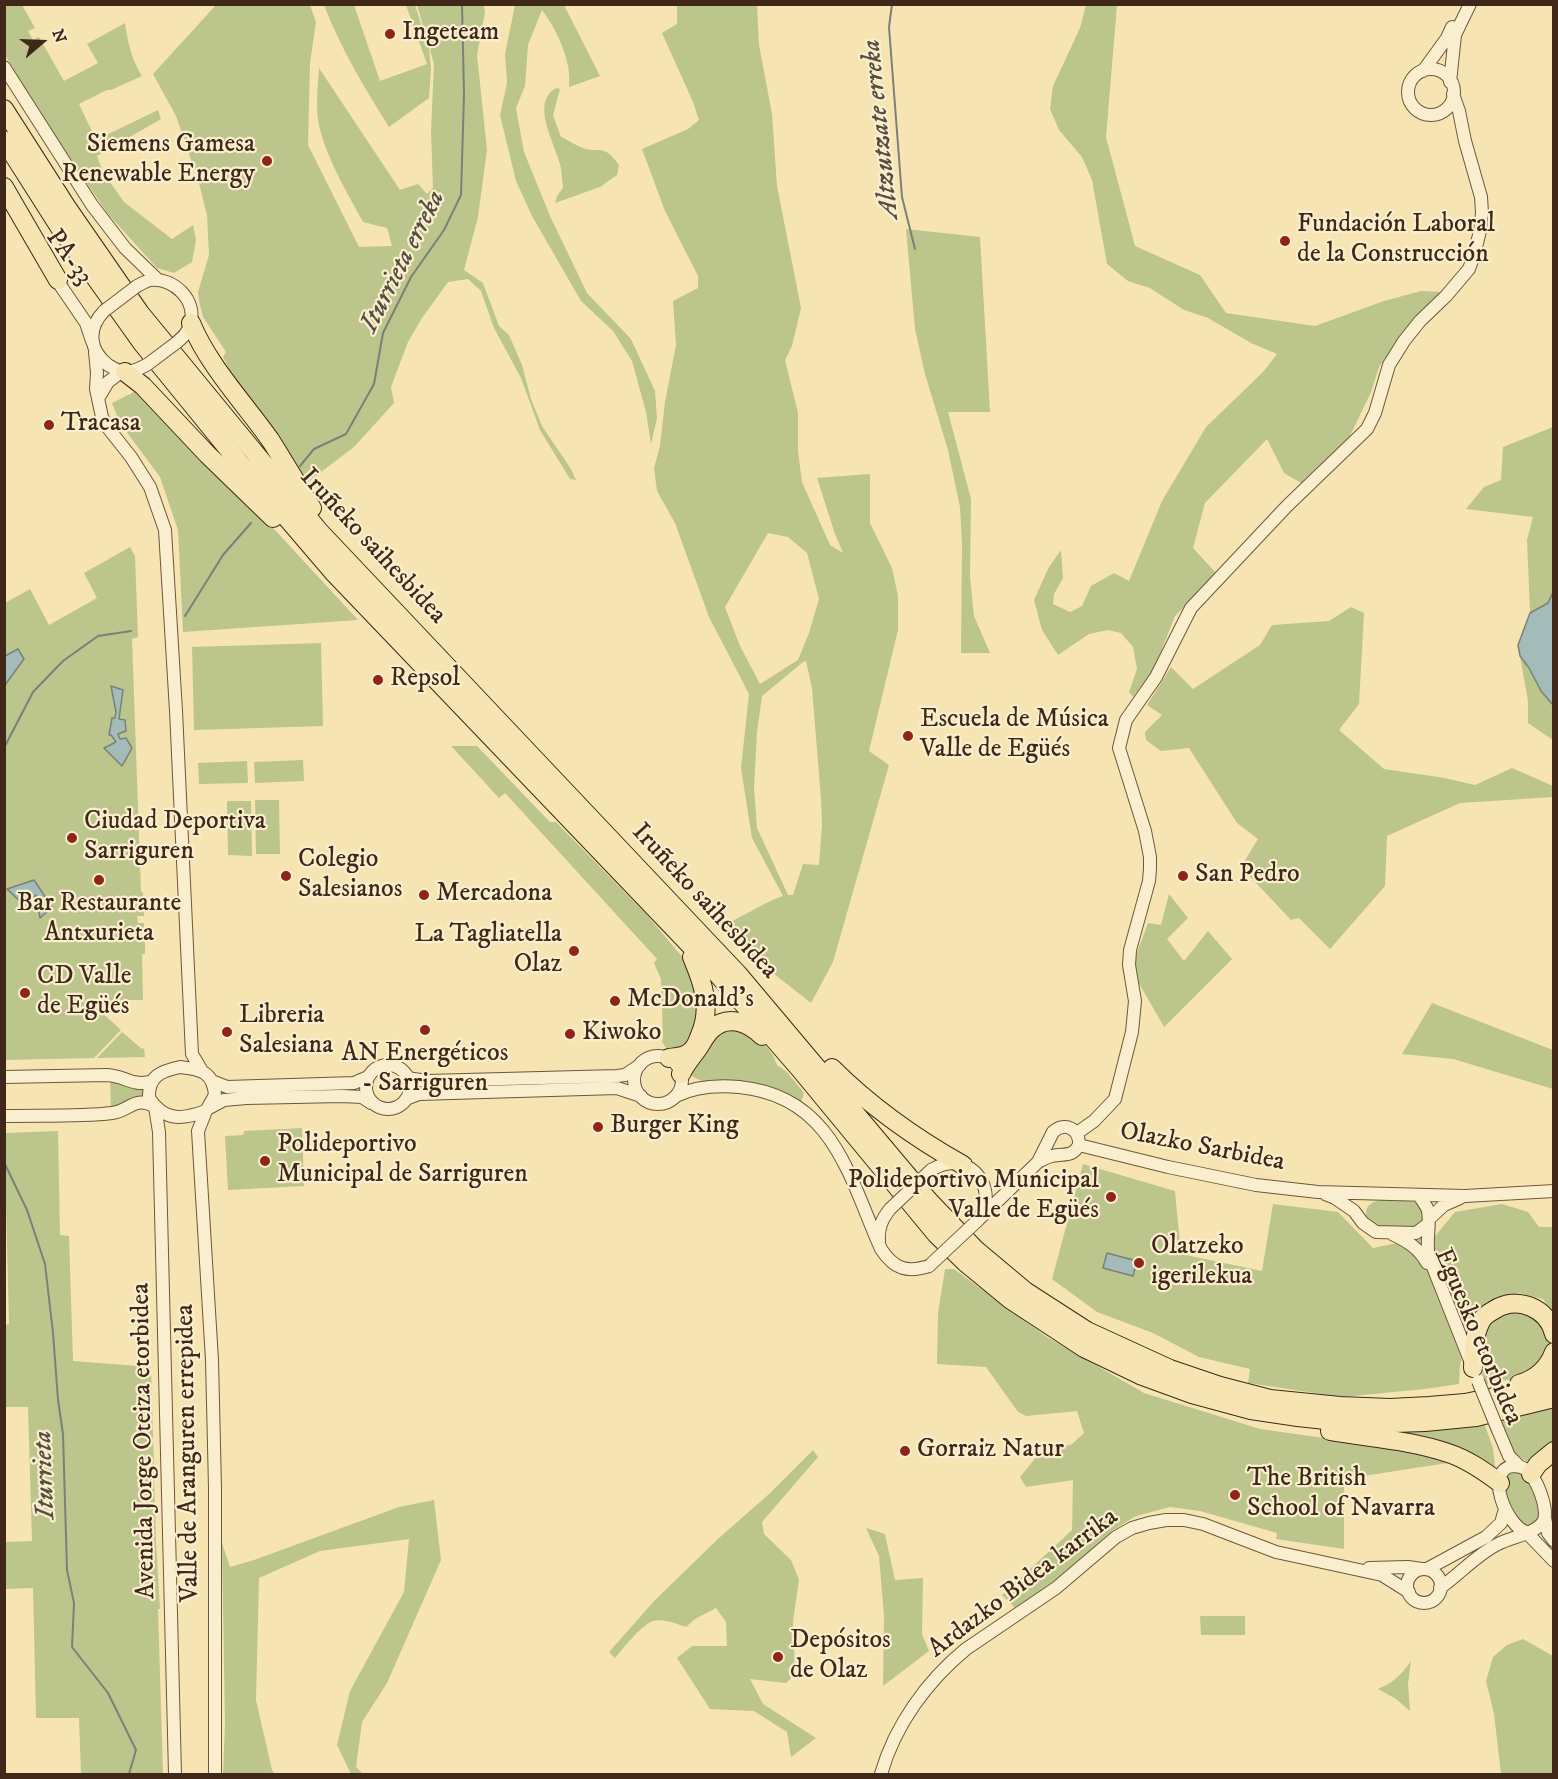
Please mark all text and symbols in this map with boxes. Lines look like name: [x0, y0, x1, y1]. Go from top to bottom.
north arrow: [12, 12, 72, 72]
place label: Ingeteam: [402, 18, 499, 50]
text: N: [47, 27, 71, 46]
marker: Ingeteam: [383, 27, 397, 41]
water label: Altzutzate erreka: [856, 38, 908, 220]
place label: Siemens Gamesa Renewable Energy: [61, 130, 255, 192]
marker: Siemens Gamesa Renewable Energy: [260, 154, 274, 168]
water label: Iturrieta erreka: [354, 186, 454, 338]
place label: Fundación Laboral de la Construcción: [1297, 210, 1495, 272]
street label: PA-33: [38, 224, 98, 292]
marker: Fundación Laboral de la Construcción: [1278, 234, 1292, 248]
place label: Tracasa: [61, 409, 141, 441]
marker: Tracasa: [42, 418, 56, 432]
street label: Iruñeko saihesbidea: [292, 463, 452, 631]
place label: Repsol: [390, 664, 460, 696]
marker: Repsol: [371, 673, 385, 687]
place label: Escuela de Música Valle de Egüés: [920, 705, 1109, 766]
marker: Escuela de Música Valle de Egüés: [901, 729, 915, 743]
place label: Ciudad Deportiva Sarriguren: [84, 807, 266, 868]
street label: Iruñeko saihesbidea: [624, 818, 784, 986]
marker: Ciudad Deportiva Sarriguren: [65, 831, 79, 845]
place label: Colegio Salesianos: [298, 845, 402, 906]
place label: San Pedro: [1195, 860, 1300, 892]
marker: Colegio Salesianos: [279, 869, 293, 883]
marker: San Pedro: [1176, 869, 1190, 883]
marker: Bar Restaurante Antxurieta: [92, 873, 106, 887]
place label: Mercadona: [436, 879, 552, 911]
marker: Mercadona: [417, 888, 431, 902]
place label: Bar Restaurante Antxurieta: [17, 889, 181, 951]
place label: La Tagliatella Olaz: [414, 920, 562, 982]
marker: La Tagliatella Olaz: [567, 944, 581, 958]
place label: CD Valle de Egüés: [37, 962, 131, 1024]
place label: McDonald's: [627, 985, 754, 1017]
marker: CD Valle de Egüés: [18, 986, 32, 1000]
marker: McDonald's: [608, 994, 622, 1008]
place label: Libreria Salesiana: [239, 1001, 333, 1062]
place label: Kiwoko: [582, 1018, 661, 1050]
marker: AN Energéticos - Sarriguren: [418, 1023, 432, 1037]
marker: Libreria Salesiana: [220, 1025, 234, 1039]
marker: Kiwoko: [563, 1027, 577, 1041]
place label: AN Energéticos - Sarriguren: [342, 1039, 508, 1100]
place label: Burger King: [610, 1111, 739, 1143]
street label: Olazko Sarbidea: [1117, 1117, 1287, 1179]
marker: Burger King: [591, 1120, 605, 1134]
place label: Polideportivo Municipal de Sarriguren: [277, 1130, 528, 1192]
marker: Polideportivo Municipal de Sarriguren: [258, 1154, 272, 1168]
place label: Polideportivo Municipal Valle de Egüés: [848, 1166, 1099, 1228]
marker: Polideportivo Municipal Valle de Egüés: [1104, 1190, 1118, 1204]
place label: Olatzeko igerilekua: [1151, 1232, 1252, 1294]
street label: Eguesko etorbidea: [1426, 1244, 1528, 1430]
marker: Olatzeko igerilekua: [1132, 1256, 1146, 1270]
street label: Avenida Jorge Oteiza etorbidea: [127, 1283, 163, 1599]
street label: Valle de Aranguren errepidea: [171, 1304, 207, 1602]
water label: Iturrieta: [28, 1430, 64, 1520]
place label: Gorraiz Natur: [917, 1435, 1064, 1467]
marker: Gorraiz Natur: [898, 1444, 912, 1458]
place label: The British School of Navarra: [1247, 1464, 1435, 1526]
marker: The British School of Navarra: [1228, 1488, 1242, 1502]
street label: Ardazko Bidea karrika: [923, 1502, 1125, 1666]
place label: Depósitos de Olaz: [790, 1626, 891, 1688]
marker: Depósitos de Olaz: [771, 1650, 785, 1664]

